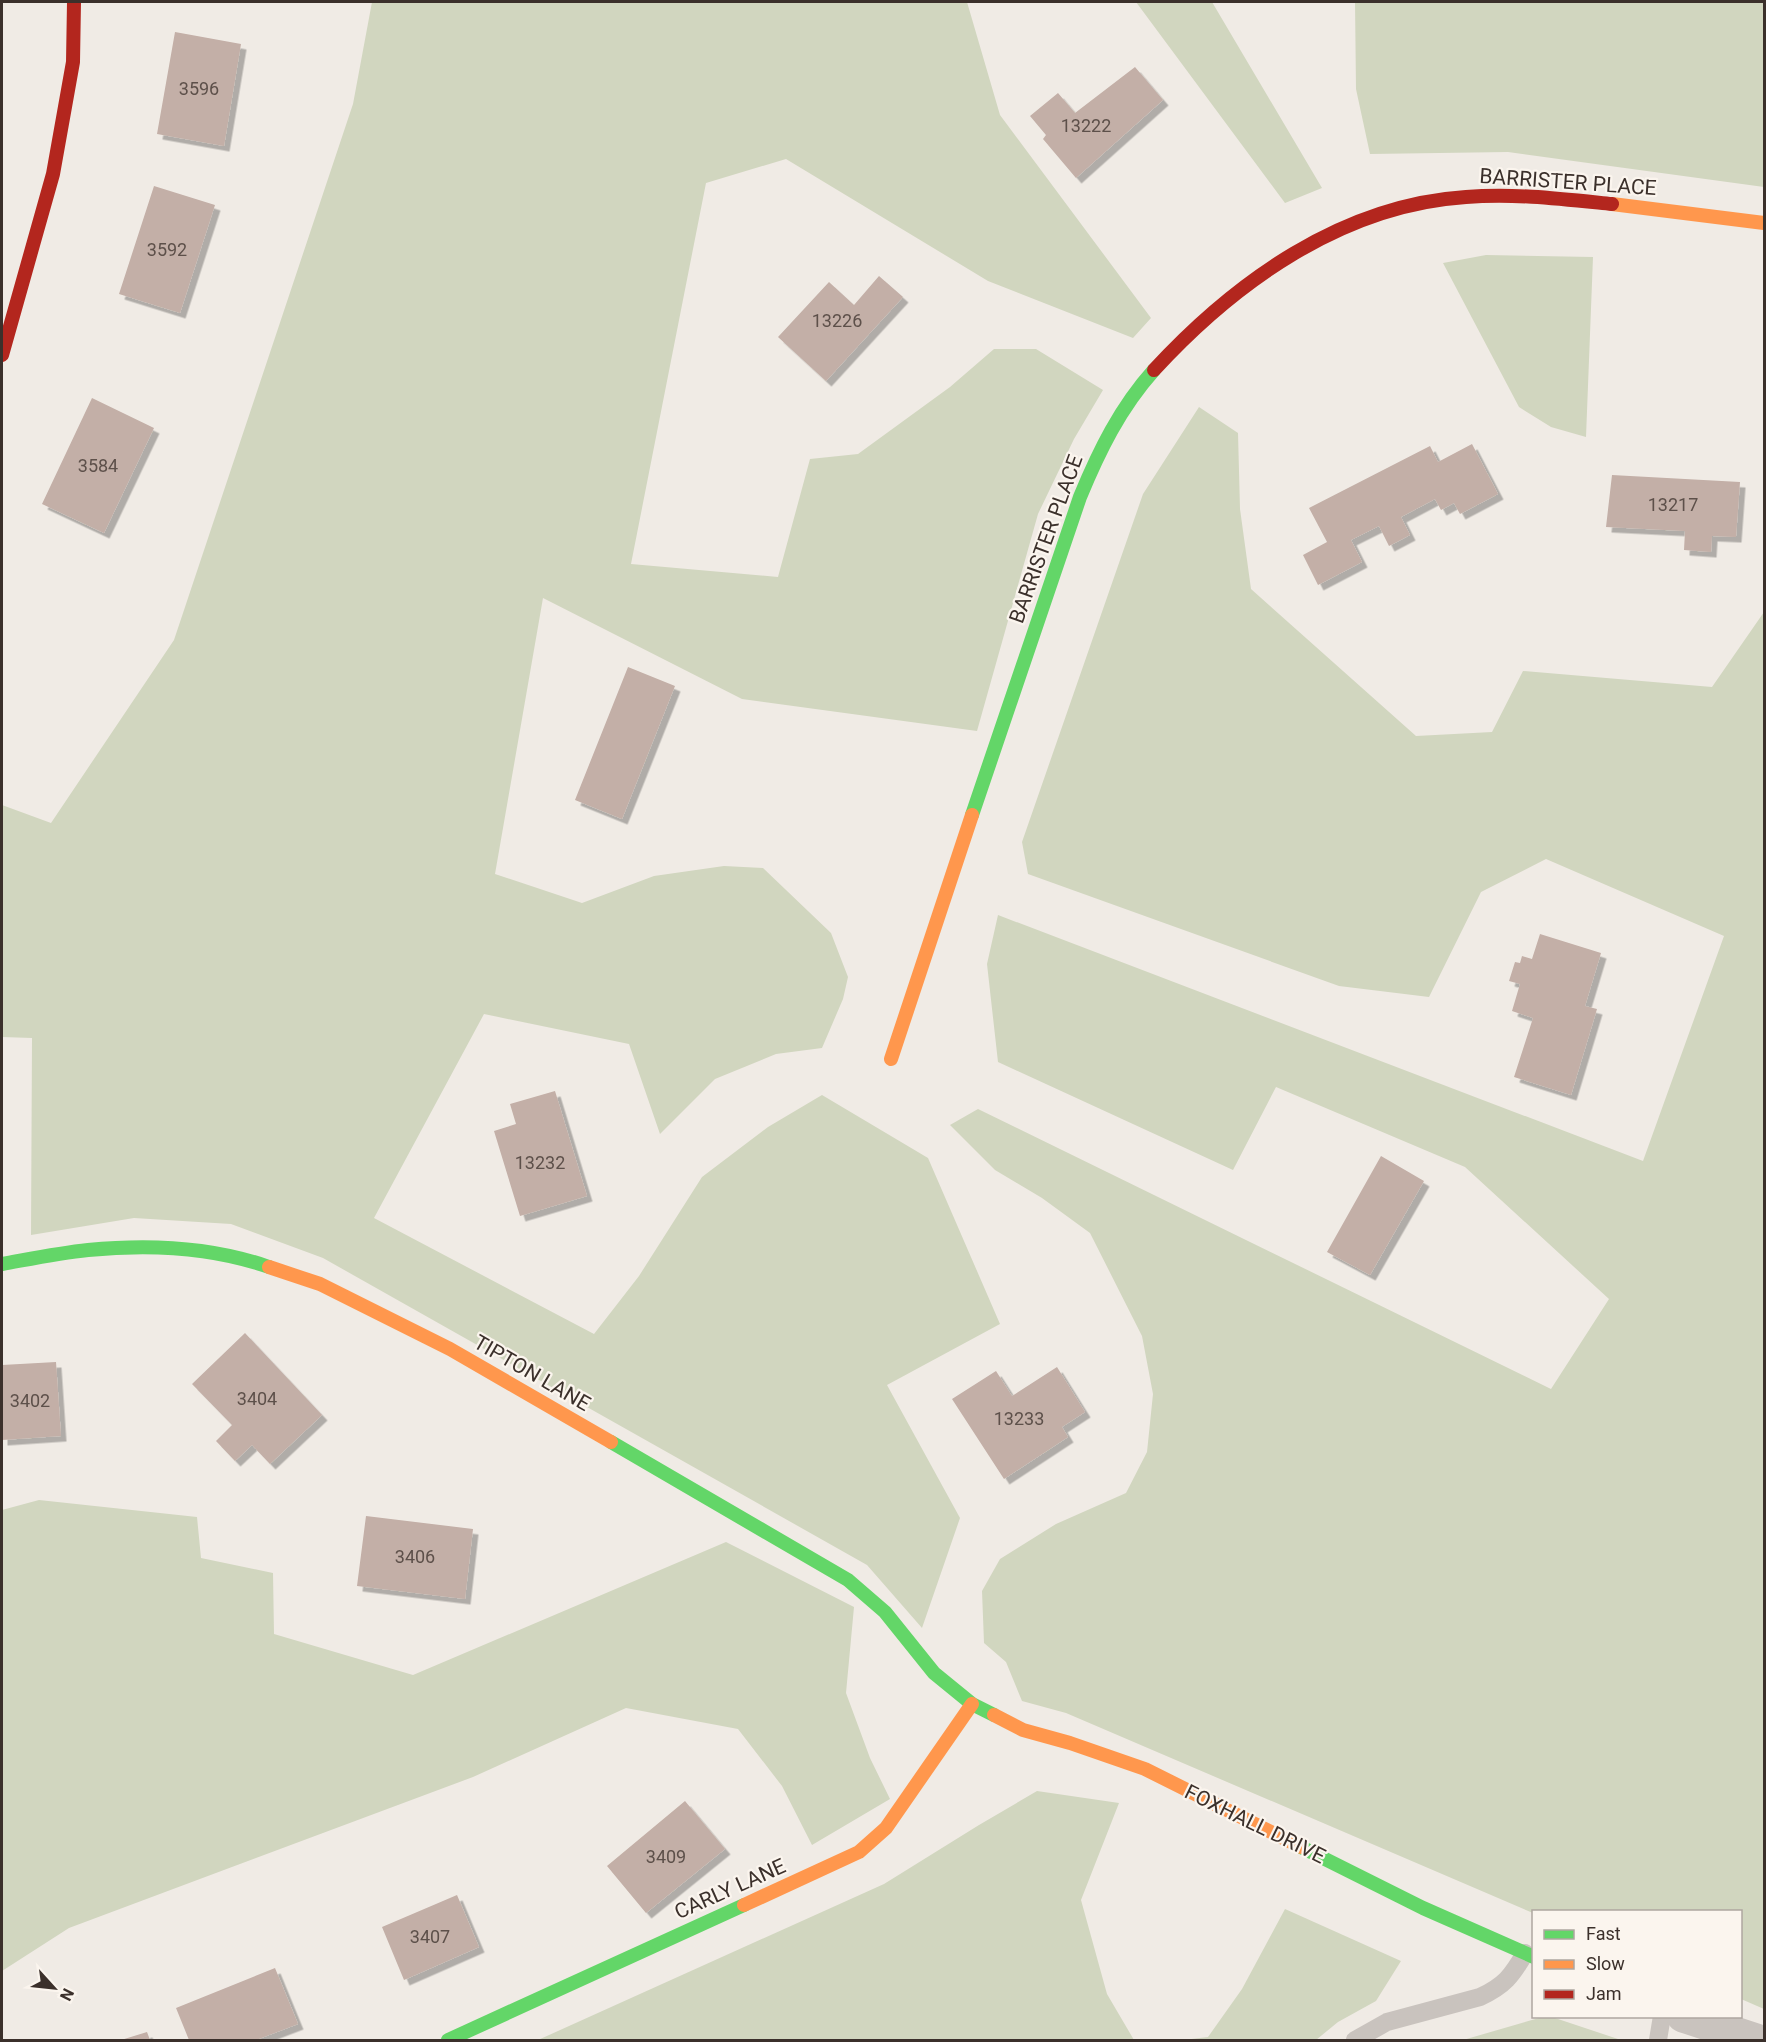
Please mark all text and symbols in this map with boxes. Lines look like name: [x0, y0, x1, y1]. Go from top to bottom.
house number: 3596: [179, 78, 219, 99]
house number: 13222: [1061, 115, 1111, 136]
street label: BARRISTER PLACE: [1479, 164, 1657, 200]
house number: 3592: [147, 239, 187, 260]
house number: 13226: [812, 310, 862, 331]
street label: BARRISTER PLACE: [1004, 451, 1088, 626]
house number: 3584: [78, 455, 118, 476]
house number: 13217: [1648, 494, 1698, 515]
house number: 13232: [515, 1152, 565, 1173]
street label: TIPTON LANE: [469, 1330, 595, 1416]
house number: 3404: [237, 1388, 277, 1409]
house number: 3402: [10, 1390, 50, 1411]
house number: 13233: [994, 1408, 1044, 1429]
house number: 3406: [395, 1546, 435, 1567]
street label: FOXHALL DRIVE: [1181, 1780, 1329, 1868]
house number: 3409: [646, 1846, 686, 1867]
street label: CARLY LANE: [671, 1854, 789, 1924]
legend: [1532, 1910, 1742, 2018]
text: Fast: [1586, 1923, 1621, 1944]
house number: 3407: [410, 1926, 450, 1947]
text: Slow: [1586, 1953, 1625, 1974]
north arrow: [24, 1958, 84, 2018]
text: Jam: [1586, 1983, 1622, 2004]
text: N: [56, 1985, 78, 2004]

